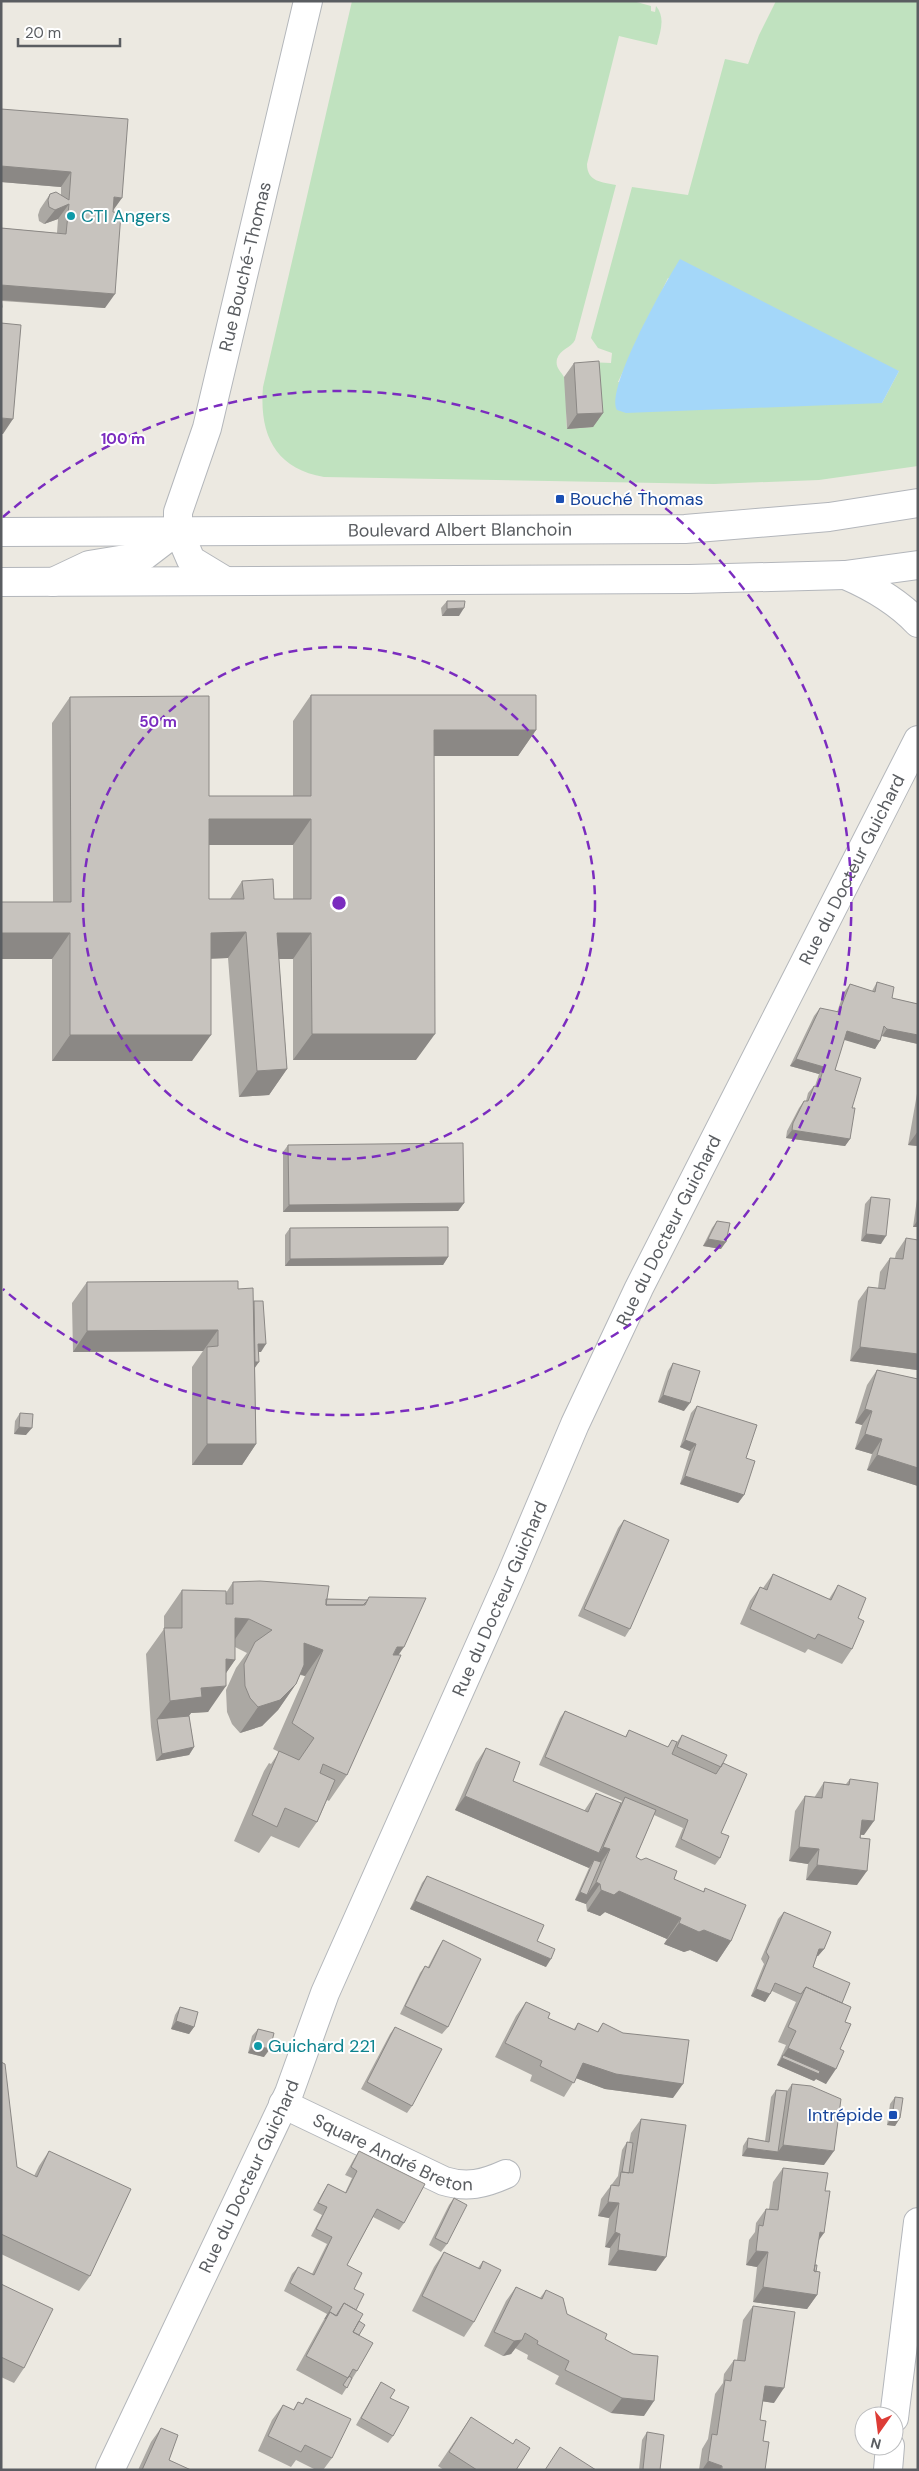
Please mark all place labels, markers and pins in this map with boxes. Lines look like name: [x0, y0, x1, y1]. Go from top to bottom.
place label: CTI Angers: [81, 204, 171, 228]
marker: CTI Angers: [65, 210, 77, 222]
place label: Bouché Thomas: [570, 487, 704, 511]
marker: Bouché Thomas: [554, 493, 566, 505]
centre of rings: [330, 894, 348, 912]
place label: Guichard 221: [268, 2034, 375, 2058]
marker: Guichard 221: [252, 2040, 264, 2052]
place label: Intrépide: [808, 2103, 883, 2127]
marker: Intrépide: [887, 2109, 899, 2121]

